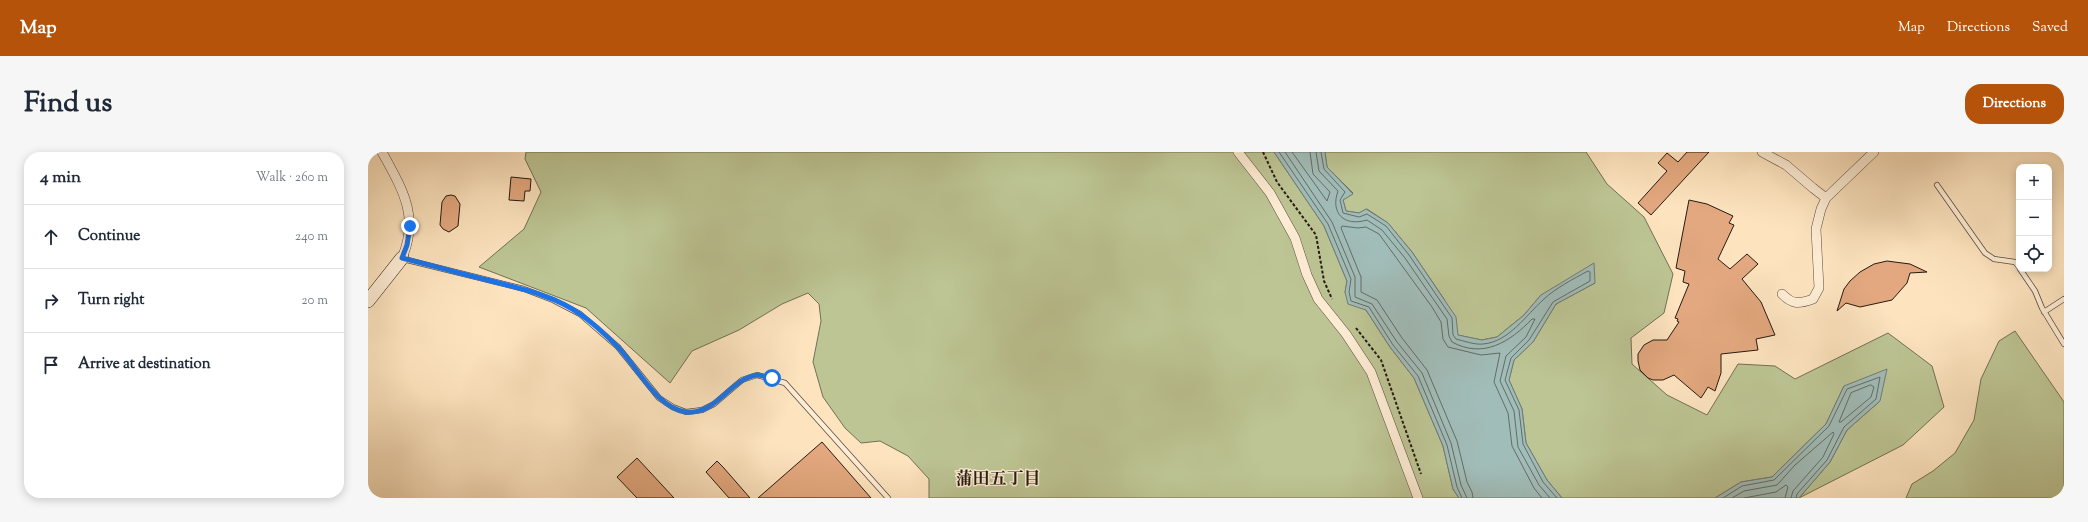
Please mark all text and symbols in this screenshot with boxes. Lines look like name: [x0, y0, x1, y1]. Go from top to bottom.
text: Map: [20, 15, 57, 42]
text: Map: [1898, 18, 1925, 38]
text: Directions: [1947, 18, 2010, 38]
text: Saved: [2032, 18, 2068, 38]
text: Find us: [24, 84, 112, 124]
button: Directions: [1965, 84, 2064, 124]
map controls: [2016, 164, 2052, 272]
button: +: [2016, 164, 2052, 200]
text: 4 min: [40, 166, 81, 190]
text: Walk · 260 m: [256, 169, 328, 187]
button: −: [2016, 200, 2052, 236]
route end: [401, 217, 419, 235]
icon: ahead: [40, 226, 62, 248]
text: Continue: [78, 226, 140, 247]
text: 240 m: [295, 228, 328, 246]
button: locate: [2016, 236, 2052, 272]
icon: right: [40, 290, 62, 312]
text: Turn right: [78, 290, 144, 311]
text: 20 m: [302, 292, 328, 310]
icon: arrive: [40, 354, 62, 376]
text: Arrive at destination: [78, 354, 211, 375]
route start: [763, 369, 781, 387]
district label: 蒲田五丁目: [956, 468, 1041, 492]

